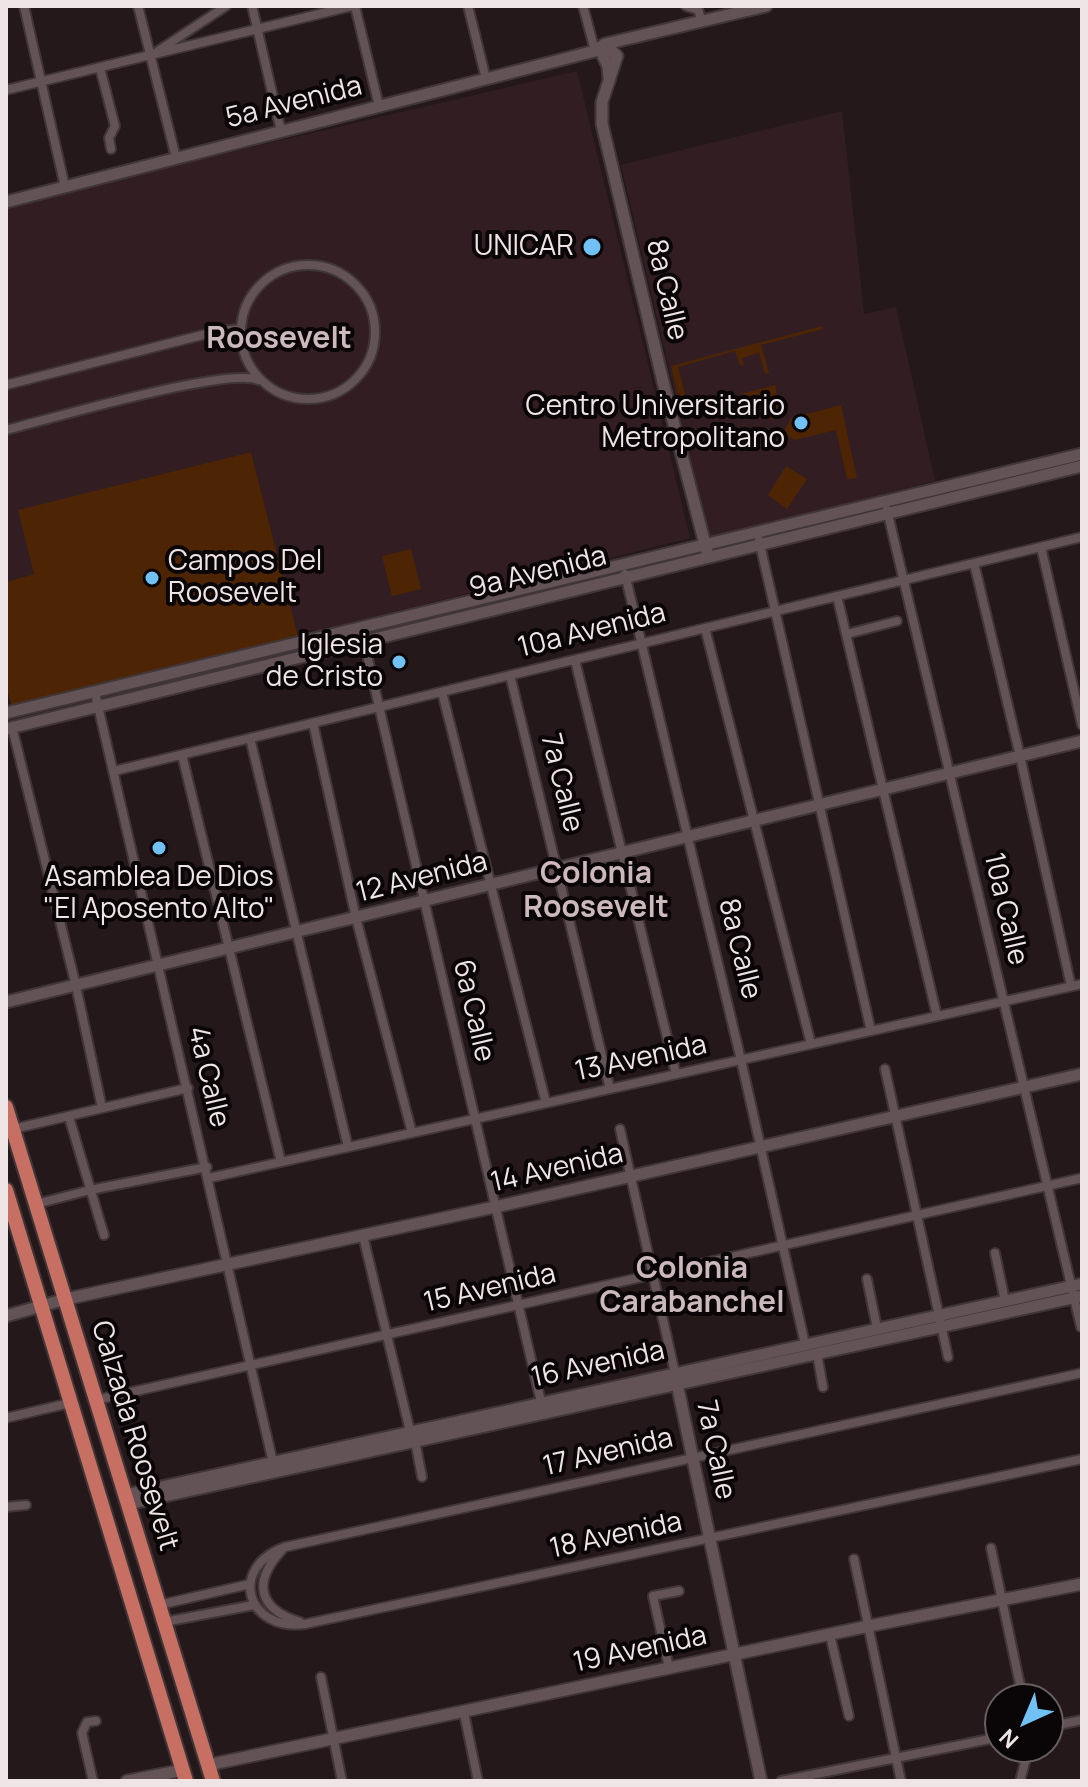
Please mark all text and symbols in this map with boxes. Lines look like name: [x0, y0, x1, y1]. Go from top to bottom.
street label: 5a Avenida: [223, 70, 365, 136]
place label: UNICAR: [474, 230, 574, 264]
marker: UNICAR: [581, 236, 603, 258]
street label: 8a Calle: [638, 236, 694, 344]
district label: Roosevelt: [206, 322, 352, 358]
place label: Centro Universitario Metropolitano: [526, 390, 785, 456]
marker: Centro Universitario Metropolitano: [792, 414, 810, 432]
street label: 9a Avenida: [466, 540, 610, 606]
place label: Campos Del Roosevelt: [168, 545, 322, 611]
marker: Campos Del Roosevelt: [143, 569, 161, 587]
street label: 10a Avenida: [515, 596, 669, 666]
place label: Iglesia de Cristo: [266, 629, 383, 695]
marker: Iglesia de Cristo: [390, 653, 408, 671]
street label: 7a Calle: [533, 730, 589, 836]
marker: Asamblea De Dios "El Aposento Alto": [150, 839, 168, 857]
street label: 12 Avenida: [353, 845, 491, 911]
street label: 10a Calle: [976, 850, 1034, 968]
district label: Colonia Roosevelt: [523, 857, 669, 928]
place label: Asamblea De Dios "El Aposento Alto": [43, 861, 275, 927]
street label: 8a Calle: [710, 895, 768, 1003]
street label: 6a Calle: [445, 957, 501, 1065]
street label: 4a Calle: [180, 1023, 236, 1131]
street label: 13 Avenida: [572, 1029, 710, 1089]
street label: 14 Avenida: [488, 1137, 626, 1201]
district label: Colonia Carabanchel: [599, 1252, 785, 1322]
street label: 15 Avenida: [421, 1258, 559, 1320]
street label: Calzada Roosevelt: [83, 1317, 185, 1555]
street label: 16 Avenida: [528, 1334, 668, 1396]
street label: 7a Calle: [688, 1397, 742, 1503]
street label: 17 Avenida: [540, 1422, 676, 1484]
street label: 18 Avenida: [547, 1506, 685, 1566]
street label: 19 Avenida: [570, 1619, 710, 1681]
north arrow: [984, 1683, 1064, 1763]
text: N: [993, 1723, 1025, 1755]

